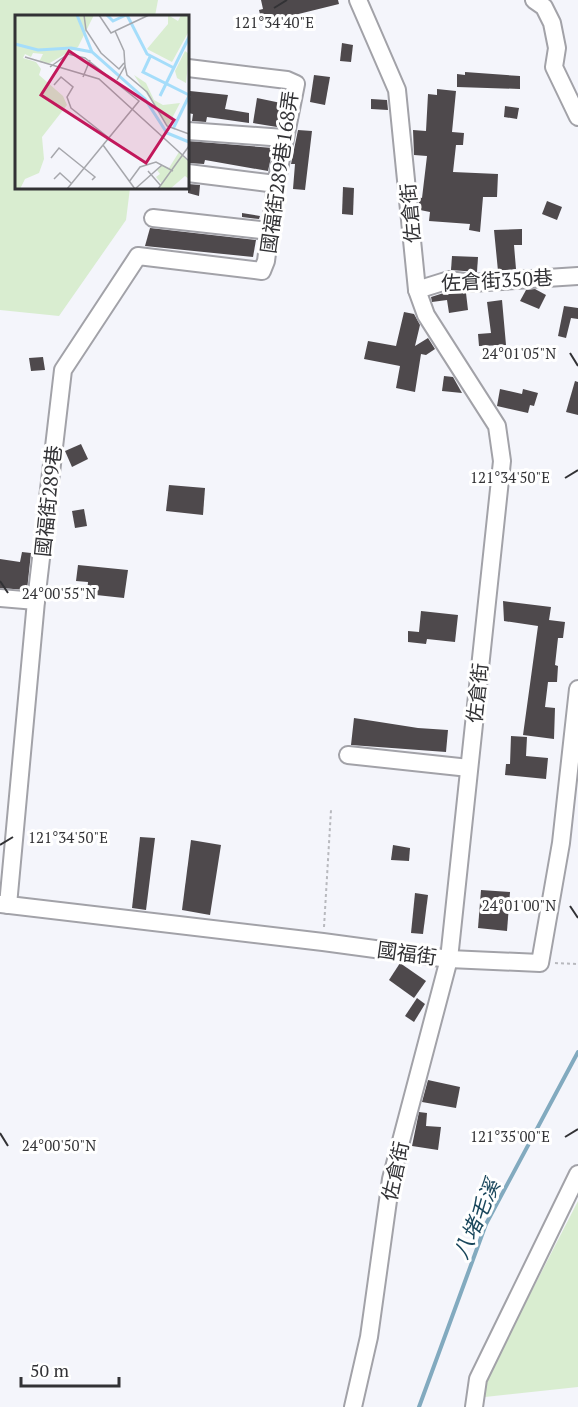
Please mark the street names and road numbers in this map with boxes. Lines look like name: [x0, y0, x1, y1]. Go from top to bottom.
street label: 國福街289巷168弄: [254, 89, 304, 255]
street label: 佐倉街: [394, 182, 426, 244]
street label: 佐倉街350巷: [440, 264, 554, 296]
street label: 國福街289巷: [29, 444, 67, 558]
street label: 佐倉街: [460, 662, 494, 724]
street label: 國福街: [375, 935, 439, 971]
street label: 佐倉街: [376, 1139, 414, 1203]

